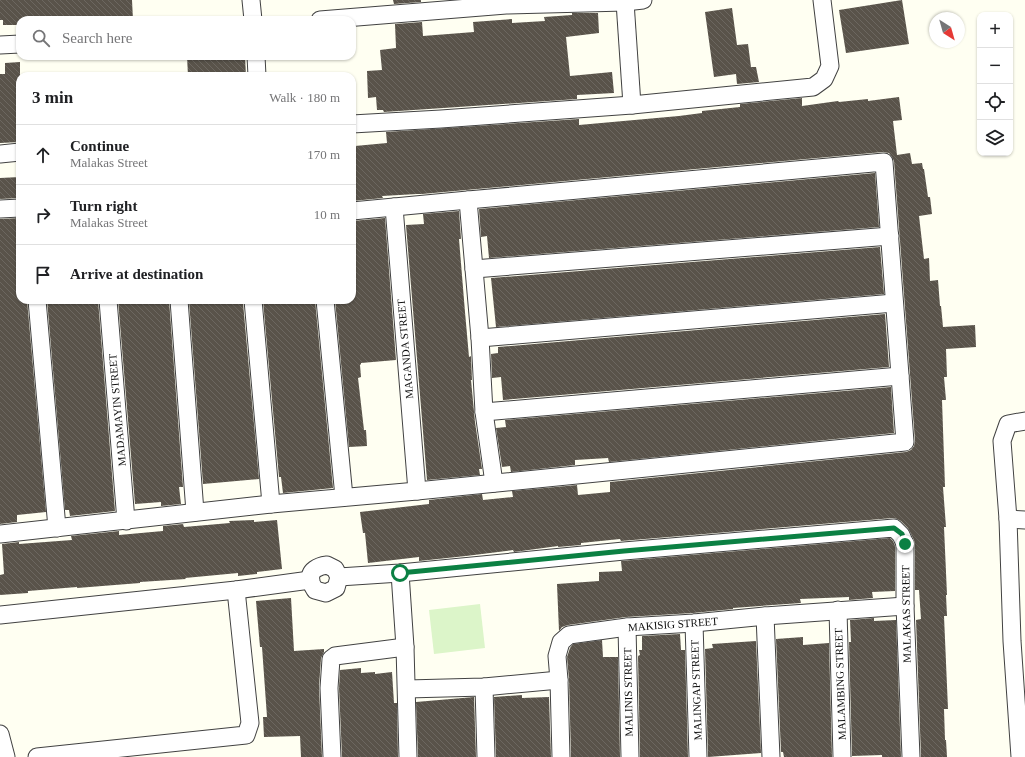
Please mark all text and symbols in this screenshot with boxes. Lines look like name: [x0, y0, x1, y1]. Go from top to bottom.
north arrow: [929, 12, 965, 48]
map controls: [977, 12, 1013, 156]
button: +: [977, 12, 1013, 48]
search box: [16, 16, 356, 60]
icon: search: [30, 27, 52, 49]
text: Search here: [62, 30, 132, 46]
button: −: [977, 48, 1013, 84]
button: locate: [977, 84, 1013, 120]
text: 3 min: [32, 88, 73, 107]
text: Walk · 180 m: [269, 90, 340, 105]
button: layers: [977, 120, 1013, 156]
text: Continue: [70, 138, 129, 154]
icon: ahead: [32, 144, 54, 166]
text: 170 m: [307, 147, 340, 162]
text: Malakas Street: [70, 155, 148, 170]
text: Turn right: [70, 198, 137, 214]
icon: right: [32, 204, 54, 226]
text: 10 m: [314, 207, 340, 222]
text: Malakas Street: [70, 215, 148, 230]
icon: arrive: [32, 264, 54, 286]
text: Arrive at destination: [70, 266, 203, 282]
street label: MAGANDA STREET: [395, 298, 415, 399]
street label: MADAMAYIN STREET: [106, 353, 128, 467]
route end: [896, 535, 914, 553]
route start: [391, 564, 409, 582]
street label: MALAKAS STREET: [899, 565, 913, 663]
street label: MAKISIG STREET: [628, 615, 719, 633]
street label: MALAMBING STREET: [832, 627, 848, 740]
street label: MALINGAP STREET: [688, 639, 704, 741]
street label: MALINIS STREET: [621, 647, 635, 737]

